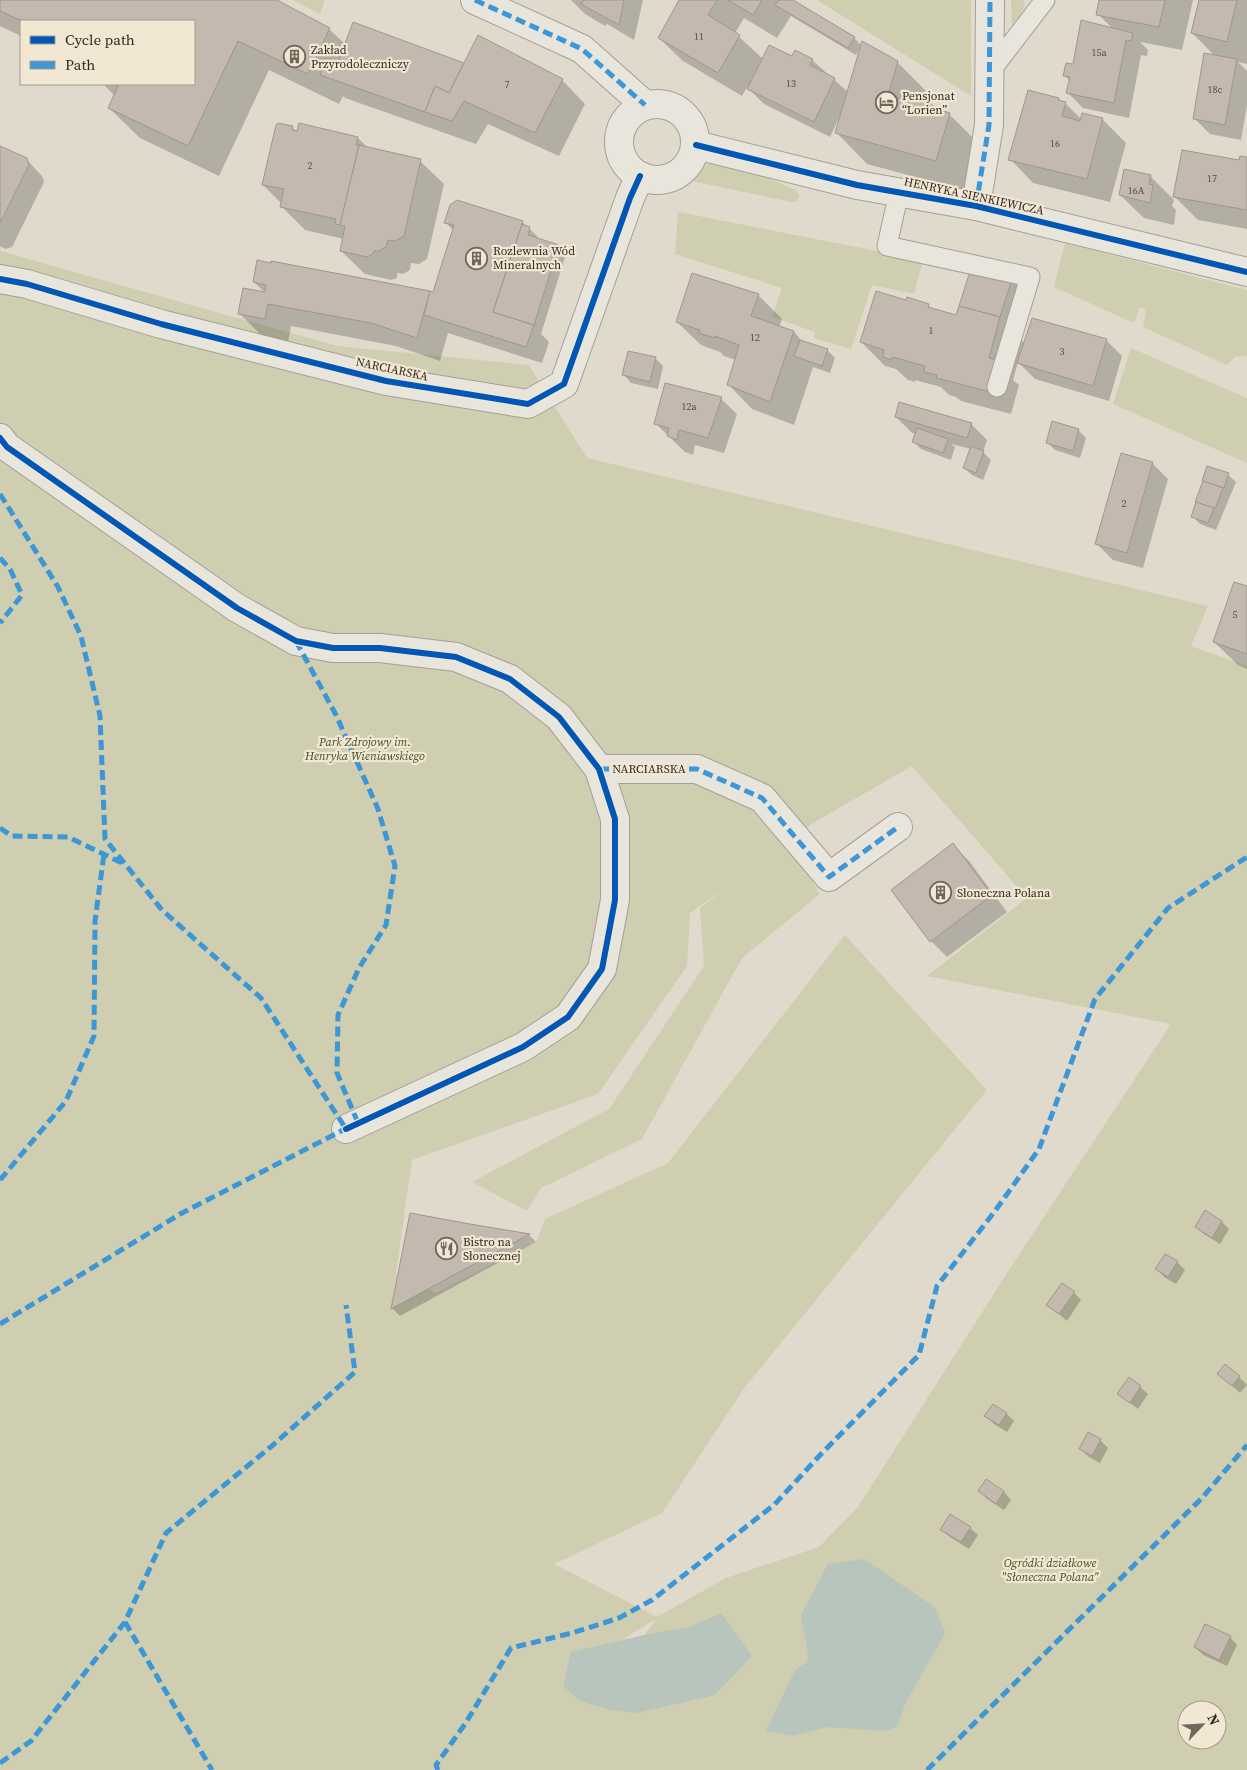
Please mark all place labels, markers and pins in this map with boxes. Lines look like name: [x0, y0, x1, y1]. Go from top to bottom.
place label: Zakład Przyrodoleczniczy: [311, 42, 410, 72]
building icon: Zakład Przyrodoleczniczy: [283, 45, 307, 69]
place label: Pensjonat “Lorien”: [902, 88, 955, 118]
hotel icon: Pensjonat “Lorien”: [874, 91, 898, 115]
place label: Rozlewnia Wód Mineralnych: [493, 243, 575, 273]
building icon: Rozlewnia Wód Mineralnych: [465, 246, 489, 270]
building icon: Słoneczna Polana: [929, 881, 953, 905]
place label: Słoneczna Polana: [957, 885, 1051, 901]
place label: Bistro na Słonecznej: [463, 1234, 521, 1264]
restaurant icon: Bistro na Słonecznej: [435, 1237, 459, 1261]

